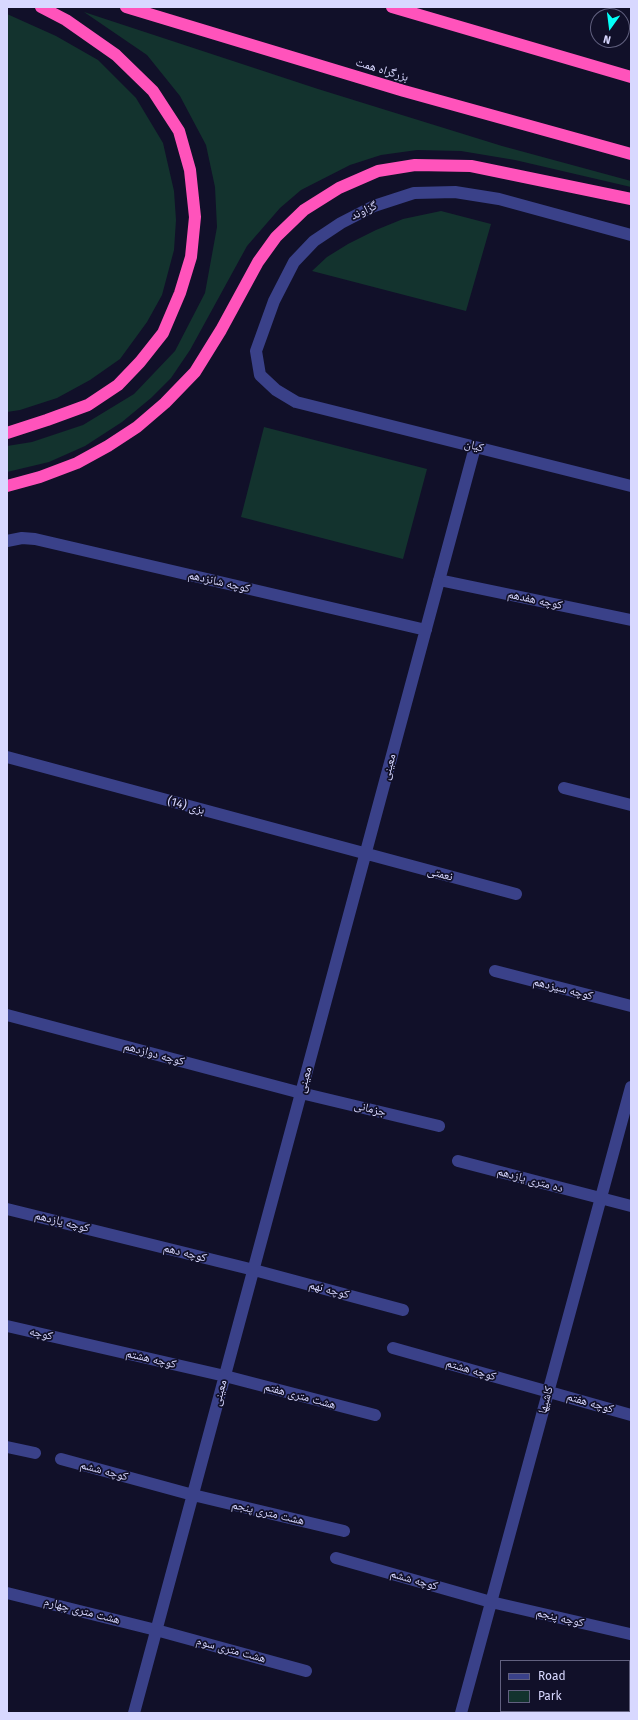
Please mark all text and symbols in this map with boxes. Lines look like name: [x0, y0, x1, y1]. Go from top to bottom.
north arrow: [590, 8, 630, 48]
text: N: [602, 32, 612, 46]
street label: بزرگراه همت: [354, 55, 410, 85]
street label: گزاوند: [349, 199, 379, 223]
street label: کیان: [463, 437, 485, 455]
street label: کوچه شانزدهم: [187, 568, 251, 596]
street label: کوچه هفدهم: [506, 587, 564, 613]
street label: معینی: [379, 752, 399, 782]
street label: بزی (14): [166, 794, 206, 818]
street label: نعمتی: [426, 864, 454, 884]
street label: کوچه سیزدهم: [532, 975, 594, 1003]
street label: کوچه دوازدهم: [122, 1039, 186, 1069]
street label: معینی: [295, 1065, 315, 1095]
street label: جزمانی: [352, 1098, 388, 1120]
street label: ده متری یازدهم: [496, 1164, 564, 1196]
street label: کوچه یازدهم: [33, 1208, 91, 1236]
street label: کوچه دهم: [162, 1241, 208, 1265]
street label: کوچه نهم: [307, 1278, 351, 1302]
street label: کوچه: [28, 1324, 54, 1344]
street label: کوچه هشتم: [124, 1346, 178, 1372]
street label: کوچه هشتم: [444, 1356, 498, 1384]
street label: معینی: [210, 1378, 230, 1408]
street label: هشت متری هفتم: [263, 1380, 337, 1412]
street label: کاشیها: [535, 1385, 557, 1415]
street label: کوچه هفتم: [565, 1389, 615, 1417]
street label: کوچه ششم: [78, 1458, 130, 1484]
street label: هشت متری پنجم: [230, 1498, 306, 1528]
street label: کوچه ششم: [388, 1566, 440, 1594]
street label: هشت متری چهارم: [42, 1595, 122, 1627]
street label: کوچه پنجم: [535, 1605, 585, 1631]
street label: هشت متری سوم: [195, 1634, 267, 1666]
legend: [500, 1660, 630, 1712]
text: Road: [538, 1669, 566, 1683]
text: Park: [538, 1689, 562, 1703]

